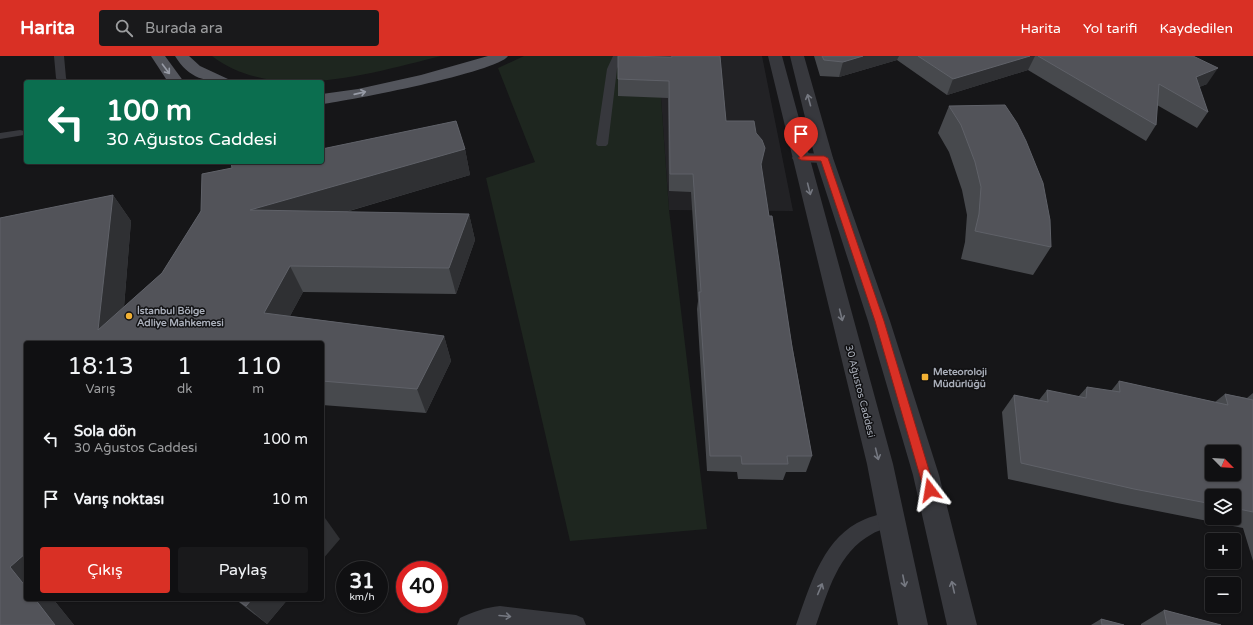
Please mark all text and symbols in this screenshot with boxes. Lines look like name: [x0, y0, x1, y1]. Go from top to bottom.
search box: [99, 10, 379, 46]
text: Harita: [20, 17, 75, 39]
icon: search: [113, 17, 135, 39]
text: Burada ara: [145, 19, 223, 37]
text: Harita: [1020, 20, 1061, 37]
text: Yol tarifi: [1083, 20, 1137, 37]
text: Kaydedilen: [1159, 20, 1233, 37]
one-way arrow: [162, 64, 171, 75]
one-way arrow: [354, 89, 367, 97]
text: 100 m: [106, 94, 192, 128]
one-way arrow: [804, 94, 812, 107]
icon: left: [40, 96, 92, 148]
pin: [784, 117, 818, 158]
icon: arrive: [790, 123, 812, 145]
text: 30 Ağustos Caddesi: [106, 128, 277, 150]
one-way arrow: [806, 182, 813, 195]
place label: İstanbul Bölge Adliye Mahkemesi: [137, 305, 224, 329]
one-way arrow: [838, 308, 846, 321]
marker: İstanbul Bölge Adliye Mahkemesi: [124, 311, 134, 321]
street label: 30 Ağustos Caddesi: [843, 344, 877, 439]
text: 18:13: [67, 352, 134, 381]
text: 1: [177, 352, 192, 381]
text: 110: [236, 352, 281, 381]
place label: Meteoroloji Müdürlüğü: [933, 366, 987, 390]
marker: Meteoroloji Müdürlüğü: [920, 372, 930, 382]
text: Varış: [85, 381, 116, 397]
text: dk: [177, 381, 192, 397]
text: m: [252, 381, 264, 397]
text: Sola dön: [74, 422, 136, 440]
icon: left: [40, 428, 62, 450]
text: 100 m: [262, 430, 308, 448]
text: 30 Ağustos Caddesi: [74, 440, 198, 456]
north arrow: [1205, 445, 1241, 481]
map controls: [1205, 445, 1241, 613]
one-way arrow: [874, 447, 881, 460]
position arrow: [909, 469, 951, 511]
icon: arrive: [40, 488, 62, 510]
button: layers: [1205, 489, 1241, 525]
text: Varış noktası: [74, 490, 164, 508]
text: 10 m: [271, 490, 308, 508]
button: +: [1205, 533, 1241, 569]
button: Çıkış: [40, 547, 170, 593]
button: Paylaş: [178, 547, 308, 593]
speed limit sign: 40: [396, 561, 448, 613]
text: 31: [349, 570, 375, 594]
one-way arrow: [901, 574, 909, 587]
button: −: [1205, 577, 1241, 613]
one-way arrow: [948, 581, 956, 594]
one-way arrow: [817, 583, 824, 595]
text: km/h: [349, 591, 375, 603]
one-way arrow: [498, 613, 511, 620]

